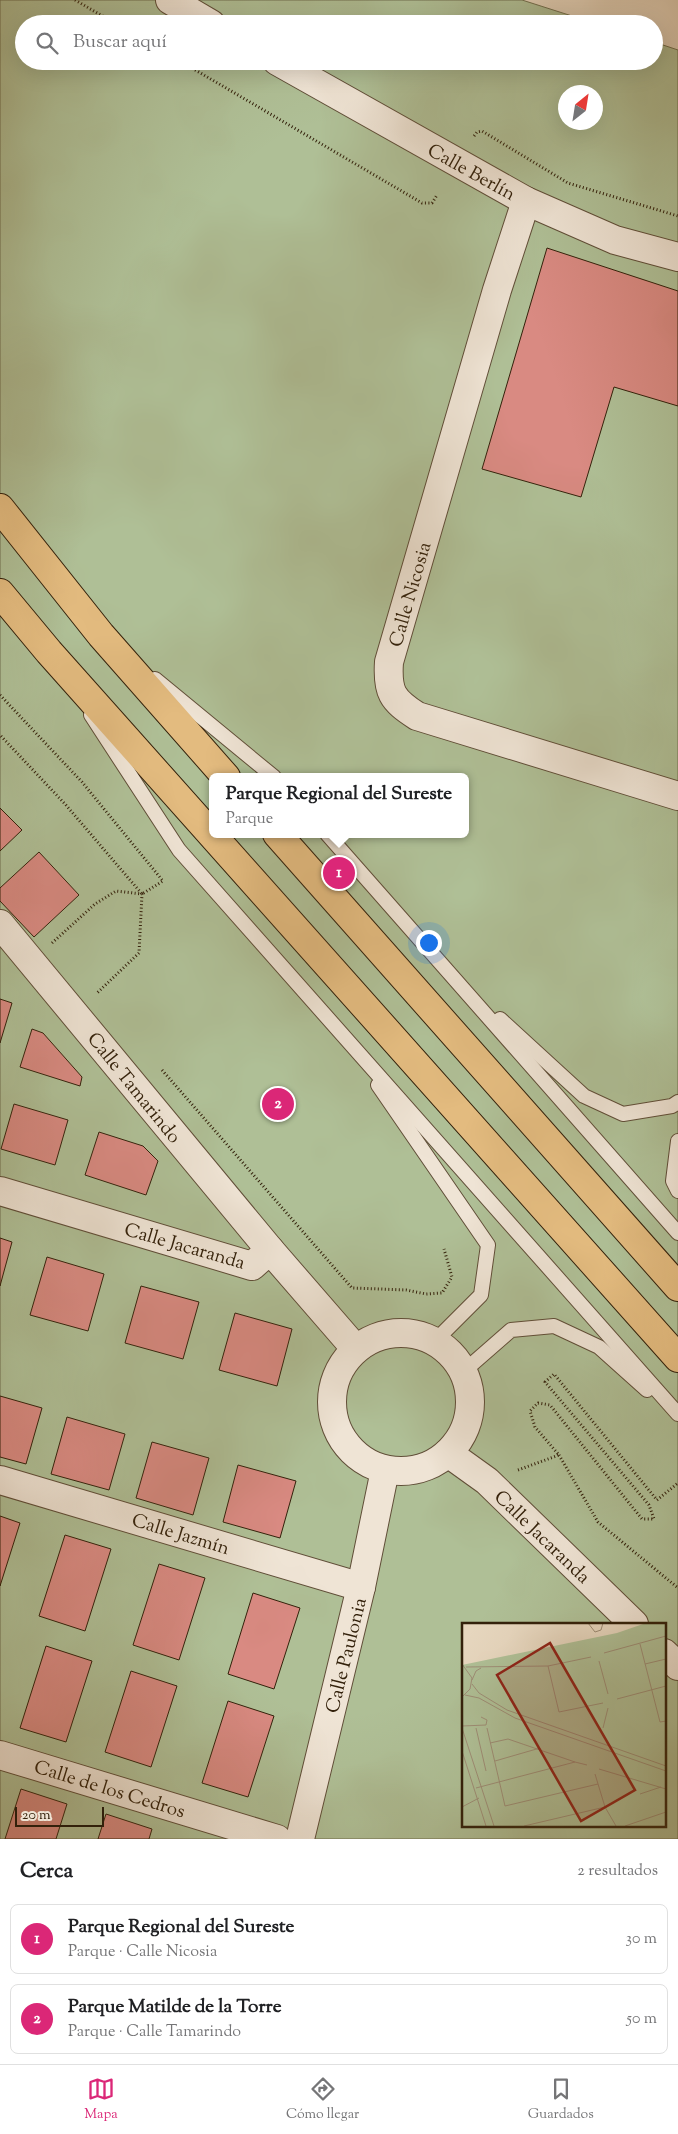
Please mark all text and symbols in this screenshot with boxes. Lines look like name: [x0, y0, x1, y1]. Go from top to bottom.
search box: [15, 15, 663, 70]
icon: search: [33, 29, 61, 57]
text: Buscar aquí: [73, 29, 167, 56]
north arrow: [558, 85, 603, 130]
street label: Calle Berlín: [422, 138, 520, 208]
street label: Calle Nicosia: [384, 539, 439, 650]
popup: [209, 773, 469, 838]
text: Parque Regional del Sureste: [226, 781, 452, 808]
text: Parque: [226, 808, 273, 831]
pin: 1: [323, 854, 355, 892]
your location: [416, 930, 442, 956]
street label: Calle Tamarindo: [80, 1027, 186, 1150]
pin: 2: [262, 1085, 294, 1123]
street label: Calle Jacaranda: [121, 1217, 248, 1278]
street label: Calle Jacaranda: [487, 1485, 596, 1591]
street label: Calle Jazmín: [128, 1508, 232, 1563]
street label: Calle Paulonia: [320, 1595, 375, 1716]
inset map: [462, 1623, 666, 1826]
street label: Calle de los Cedros: [30, 1755, 188, 1826]
scale bar: [15, 1804, 104, 1827]
text: 20 m: [22, 1806, 51, 1826]
text: Cerca: [20, 1857, 73, 1887]
text: 2 resultados: [577, 1860, 658, 1883]
text: Parque Regional del Sureste: [68, 1914, 294, 1941]
text: 1: [34, 1928, 40, 1951]
text: 30 m: [626, 1928, 657, 1951]
text: Parque · Calle Nicosia: [68, 1941, 217, 1964]
text: Parque Matilde de la Torre: [68, 1994, 282, 2021]
text: 2: [33, 2008, 41, 2031]
text: 50 m: [626, 2008, 657, 2031]
text: Parque · Calle Tamarindo: [68, 2021, 241, 2044]
tab: Mapa: [84, 2075, 118, 2125]
tab: Cómo llegar: [286, 2075, 359, 2125]
tab: Guardados: [528, 2075, 594, 2125]

